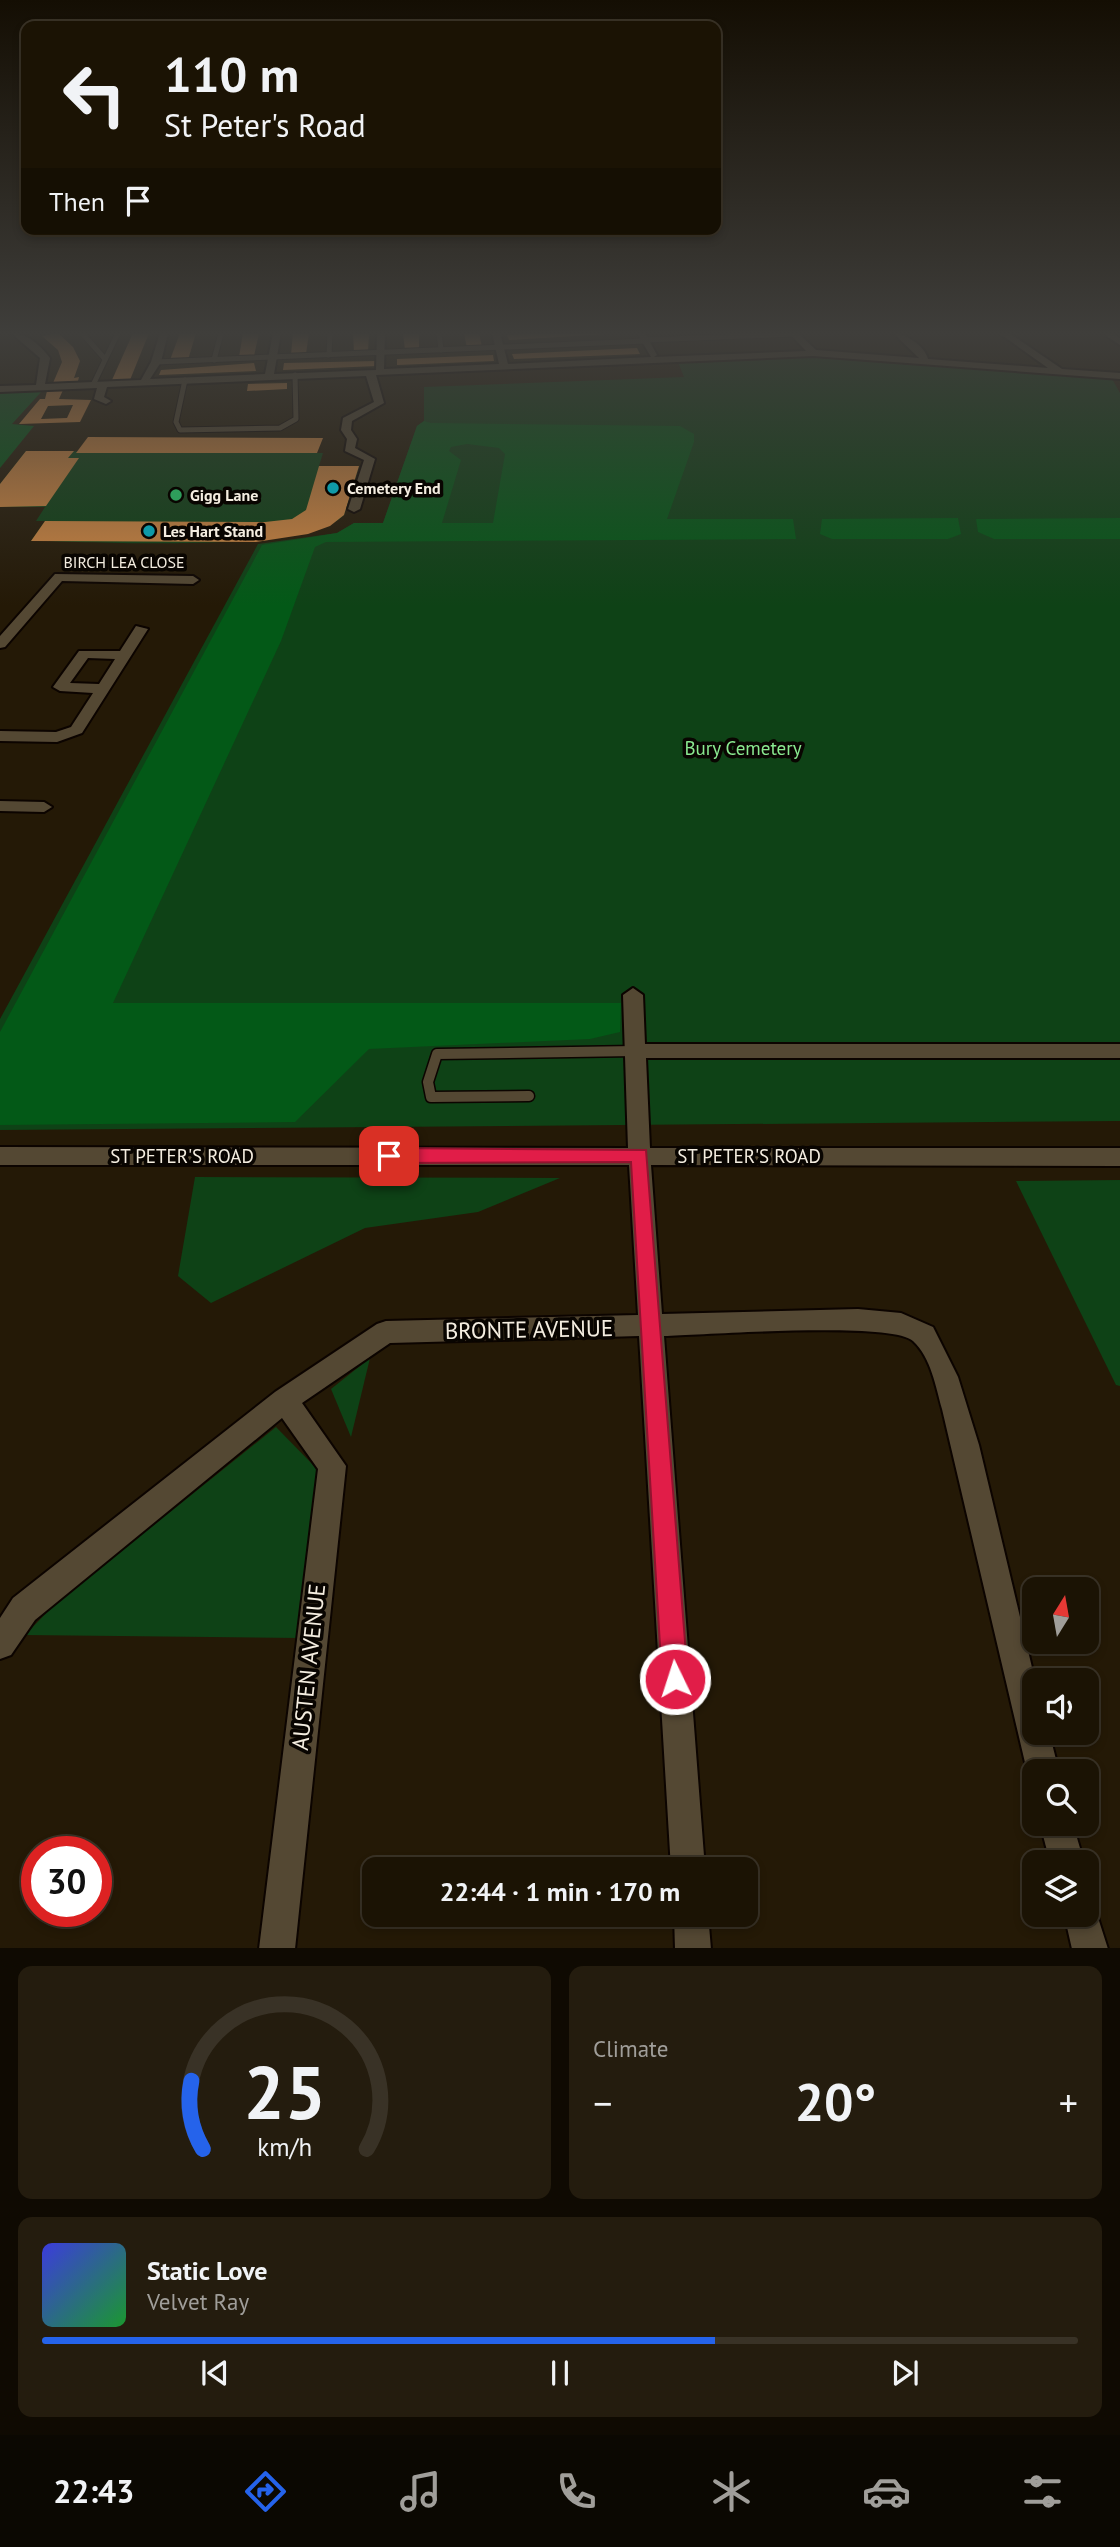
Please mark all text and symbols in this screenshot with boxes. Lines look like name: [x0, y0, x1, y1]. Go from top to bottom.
text: 110 m: [164, 42, 299, 106]
icon: left: [49, 49, 140, 140]
text: St Peter's Road: [164, 104, 366, 146]
icon: arrive: [119, 182, 157, 220]
text: Then: [49, 185, 105, 218]
place label: Cemetery End: [347, 478, 441, 498]
marker: Cemetery End: [325, 480, 341, 496]
place label: Gigg Lane: [190, 485, 258, 505]
marker: Gigg Lane: [168, 487, 184, 503]
place label: Les Hart Stand: [163, 521, 263, 541]
marker: Les Hart Stand: [141, 523, 157, 539]
street label: BIRCH LEA CLOSE: [63, 552, 185, 572]
park label: Bury Cemetery: [684, 736, 802, 760]
pin: [359, 1126, 419, 1186]
icon: arrive: [370, 1137, 408, 1175]
street label: ST PETER'S ROAD: [110, 1144, 254, 1168]
street label: ST PETER'S ROAD: [677, 1144, 821, 1168]
street label: BRONTE AVENUE: [445, 1313, 613, 1345]
north arrow: [1022, 1577, 1099, 1654]
map controls: [1022, 1577, 1099, 1927]
street label: AUSTEN AVENUE: [285, 1582, 331, 1752]
position arrow: [638, 1642, 712, 1716]
button: sound: [1022, 1668, 1099, 1745]
button: search: [1022, 1759, 1099, 1836]
speed limit sign: 30: [21, 1836, 112, 1927]
button: layers: [1022, 1850, 1099, 1927]
text: 22:44 · 1 min · 170 m: [440, 1875, 680, 1908]
text: Climate: [593, 2034, 668, 2063]
text: 25: [243, 2045, 326, 2139]
text: 20°: [795, 2068, 876, 2135]
text: −: [593, 2078, 612, 2127]
text: +: [1059, 2078, 1078, 2127]
text: km/h: [257, 2130, 312, 2162]
text: Static Love: [147, 2254, 268, 2287]
text: Velvet Ray: [147, 2287, 249, 2316]
icon: previous: [196, 2354, 234, 2392]
icon: pause: [541, 2354, 579, 2392]
icon: next: [886, 2354, 924, 2392]
icon: directions: [241, 2467, 290, 2516]
icon: music: [396, 2467, 445, 2516]
icon: phone: [552, 2467, 601, 2516]
icon: climate: [707, 2467, 756, 2516]
icon: car: [862, 2467, 911, 2516]
icon: filters: [1018, 2467, 1067, 2516]
text: 22:43: [53, 2470, 134, 2512]

